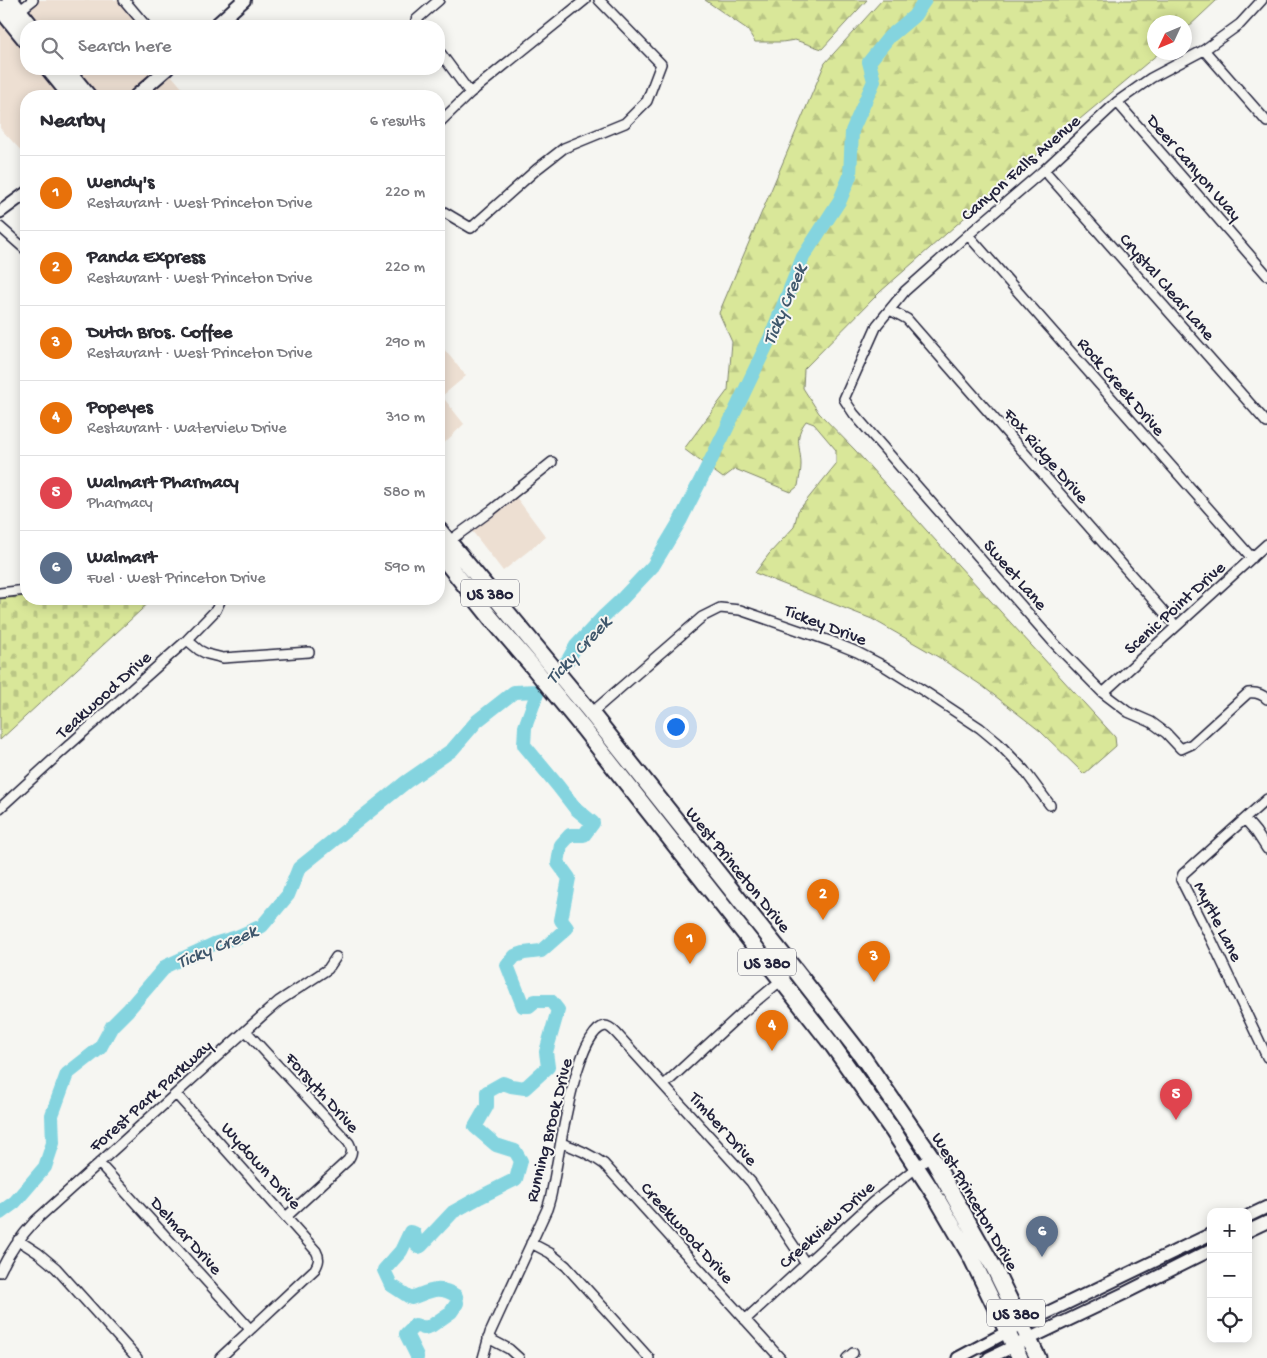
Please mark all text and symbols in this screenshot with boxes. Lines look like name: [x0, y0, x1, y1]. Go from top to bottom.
north arrow: [1147, 15, 1192, 60]
search box: [20, 20, 445, 75]
icon: search: [38, 34, 66, 62]
text: Search here: [78, 36, 172, 59]
text: Nearby: [40, 110, 105, 135]
street label: Deer Canyon Way: [1140, 110, 1245, 226]
street label: Canyon Falls Avenue: [958, 111, 1086, 227]
text: 6 results: [370, 113, 425, 132]
text: Wendy's: [87, 172, 154, 195]
text: 1: [53, 184, 59, 203]
text: 220 m: [385, 184, 425, 203]
text: Restaurant · West Princeton Drive: [87, 195, 312, 214]
street label: Crystal Clear Lane: [1114, 230, 1219, 346]
text: Panda Express: [87, 247, 205, 270]
text: 2: [52, 259, 60, 278]
text: 220 m: [385, 259, 425, 278]
water label: Ticky Creek: [759, 260, 814, 349]
text: Restaurant · West Princeton Drive: [87, 270, 312, 289]
text: Dutch Bros. Coffee: [87, 322, 232, 345]
text: 3: [52, 334, 60, 353]
text: 290 m: [385, 334, 425, 353]
street label: Rock Creek Drive: [1072, 334, 1169, 442]
text: Restaurant · West Princeton Drive: [87, 345, 312, 364]
text: Popeyes: [87, 397, 153, 420]
street label: Fox Ridge Drive: [997, 404, 1093, 509]
text: 4: [52, 409, 60, 428]
text: 310 m: [386, 409, 425, 428]
text: Restaurant · Waterview Drive: [87, 420, 287, 439]
text: Walmart Pharmacy: [87, 472, 239, 495]
text: 5: [52, 484, 60, 503]
text: 580 m: [384, 484, 425, 503]
text: Pharmacy: [87, 495, 153, 514]
street label: Sweet Lane: [978, 536, 1051, 616]
text: Walmart: [87, 547, 156, 570]
street label: Scenic Point Drive: [1121, 557, 1231, 660]
text: 6: [52, 559, 60, 578]
text: 590 m: [384, 559, 425, 578]
text: Fuel · West Princeton Drive: [87, 570, 266, 589]
road number: US 380: [461, 580, 519, 606]
street label: Tickey Drive: [780, 601, 870, 652]
water label: Ticky Creek: [542, 611, 618, 690]
street label: Teakwood Drive: [52, 647, 157, 745]
your location: [663, 714, 689, 740]
street label: West Princeton Drive: [680, 803, 795, 938]
pin: 2: [807, 879, 839, 920]
street label: Myrtle Lane: [1188, 879, 1246, 966]
water label: Ticky Creek: [174, 920, 263, 975]
pin: 1: [674, 923, 706, 964]
pin: 3: [858, 941, 890, 982]
road number: US 380: [738, 949, 796, 976]
pin: 4: [756, 1010, 788, 1051]
street label: Forest Park Parkway: [85, 1036, 218, 1158]
street label: Forsyth Drive: [279, 1048, 363, 1139]
street label: Running Brook Drive: [522, 1056, 579, 1205]
pin: 5: [1160, 1079, 1192, 1120]
street label: Timber Drive: [683, 1088, 761, 1172]
street label: Wydown Drive: [216, 1119, 305, 1215]
street label: West Princeton Drive: [926, 1130, 1022, 1276]
street label: Creekview Drive: [776, 1177, 880, 1274]
street label: Creekwood Drive: [635, 1179, 738, 1289]
street label: Delmar Drive: [144, 1193, 226, 1280]
map controls: [1207, 1208, 1252, 1343]
button: +: [1207, 1208, 1252, 1253]
pin: 6: [1026, 1216, 1058, 1257]
button: −: [1207, 1253, 1252, 1298]
button: locate: [1207, 1298, 1252, 1343]
road number: US 380: [987, 1300, 1045, 1326]

